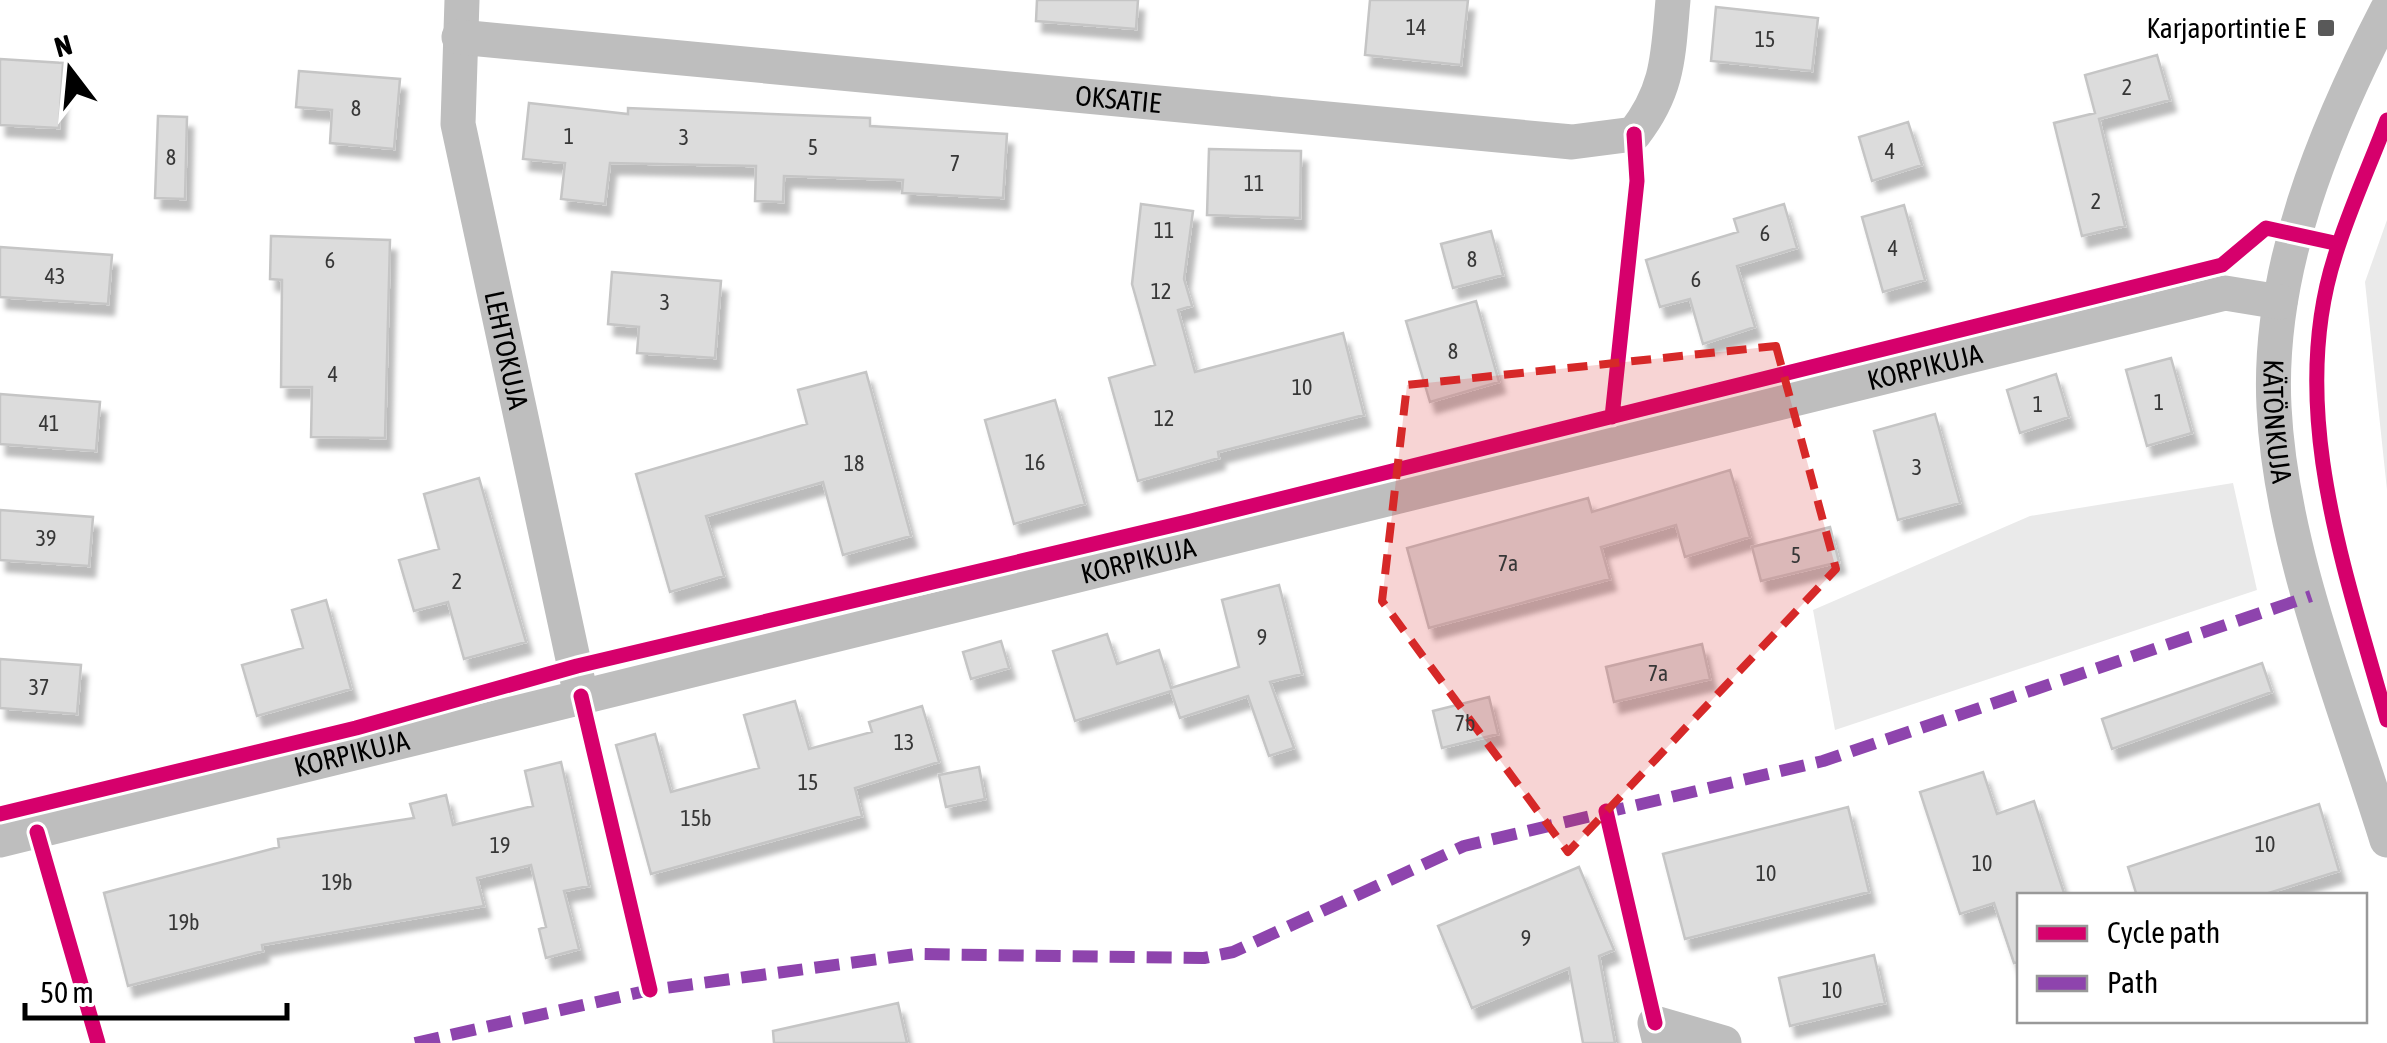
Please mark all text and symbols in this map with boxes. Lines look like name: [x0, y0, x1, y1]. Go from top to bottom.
place label: Karjaportintie E: [2147, 12, 2306, 44]
house number: 14: [1406, 14, 1426, 40]
marker: Karjaportintie E: [2315, 17, 2337, 39]
north arrow: [20, 20, 120, 120]
house number: 15: [1755, 26, 1775, 52]
text: N: [51, 28, 75, 64]
house number: 2: [2122, 74, 2132, 100]
street label: OKSATIE: [1074, 79, 1162, 119]
house number: 8: [351, 95, 361, 121]
house number: 1: [564, 123, 574, 149]
house number: 3: [679, 124, 689, 150]
house number: 5: [808, 134, 818, 160]
house number: 4: [1885, 138, 1895, 164]
house number: 8: [166, 144, 176, 170]
house number: 7: [950, 150, 960, 176]
house number: 11: [1244, 170, 1264, 196]
house number: 2: [2091, 188, 2101, 214]
house number: 11: [1154, 217, 1174, 243]
house number: 6: [1760, 220, 1770, 246]
house number: 4: [1888, 235, 1898, 261]
house number: 8: [1467, 246, 1477, 272]
house number: 6: [325, 247, 335, 273]
house number: 43: [45, 263, 65, 289]
house number: 6: [1691, 266, 1701, 292]
house number: 12: [1151, 278, 1171, 304]
street label: LEHTOKUJA: [478, 288, 535, 412]
house number: 3: [660, 289, 670, 315]
street label: KORPIKUJA: [1864, 337, 1986, 396]
house number: 8: [1448, 338, 1458, 364]
street label: KÄTÖNKUJA: [2257, 359, 2298, 486]
house number: 4: [328, 361, 338, 387]
house number: 10: [1292, 374, 1312, 400]
house number: 1: [2154, 389, 2164, 415]
house number: 1: [2033, 391, 2043, 417]
house number: 12: [1154, 405, 1174, 431]
house number: 41: [39, 410, 59, 436]
house number: 16: [1025, 449, 1045, 475]
house number: 18: [844, 450, 864, 476]
house number: 3: [1912, 454, 1922, 480]
house number: 39: [36, 525, 56, 551]
street label: KORPIKUJA: [1077, 531, 1199, 590]
house number: 5: [1791, 542, 1801, 568]
house number: 7a: [1498, 550, 1518, 576]
house number: 2: [452, 568, 462, 594]
house number: 9: [1257, 624, 1267, 650]
house number: 7a: [1648, 660, 1668, 686]
house number: 37: [29, 674, 49, 700]
house number: 7b: [1455, 710, 1475, 736]
street label: KORPIKUJA: [291, 724, 412, 783]
house number: 13: [894, 729, 914, 755]
house number: 15: [798, 769, 818, 795]
house number: 15b: [680, 805, 712, 831]
house number: 10: [2255, 831, 2275, 857]
house number: 19: [490, 832, 510, 858]
house number: 10: [1972, 850, 1992, 876]
house number: 10: [1756, 860, 1776, 886]
house number: 19b: [321, 869, 353, 895]
legend: [2017, 893, 2367, 1023]
house number: 19b: [168, 909, 200, 935]
text: Cycle path: [2107, 915, 2220, 949]
house number: 9: [1521, 925, 1531, 951]
scale bar: [25, 958, 288, 1020]
text: Path: [2107, 965, 2158, 999]
text: 50 m: [40, 975, 94, 1009]
house number: 10: [1822, 977, 1842, 1003]

